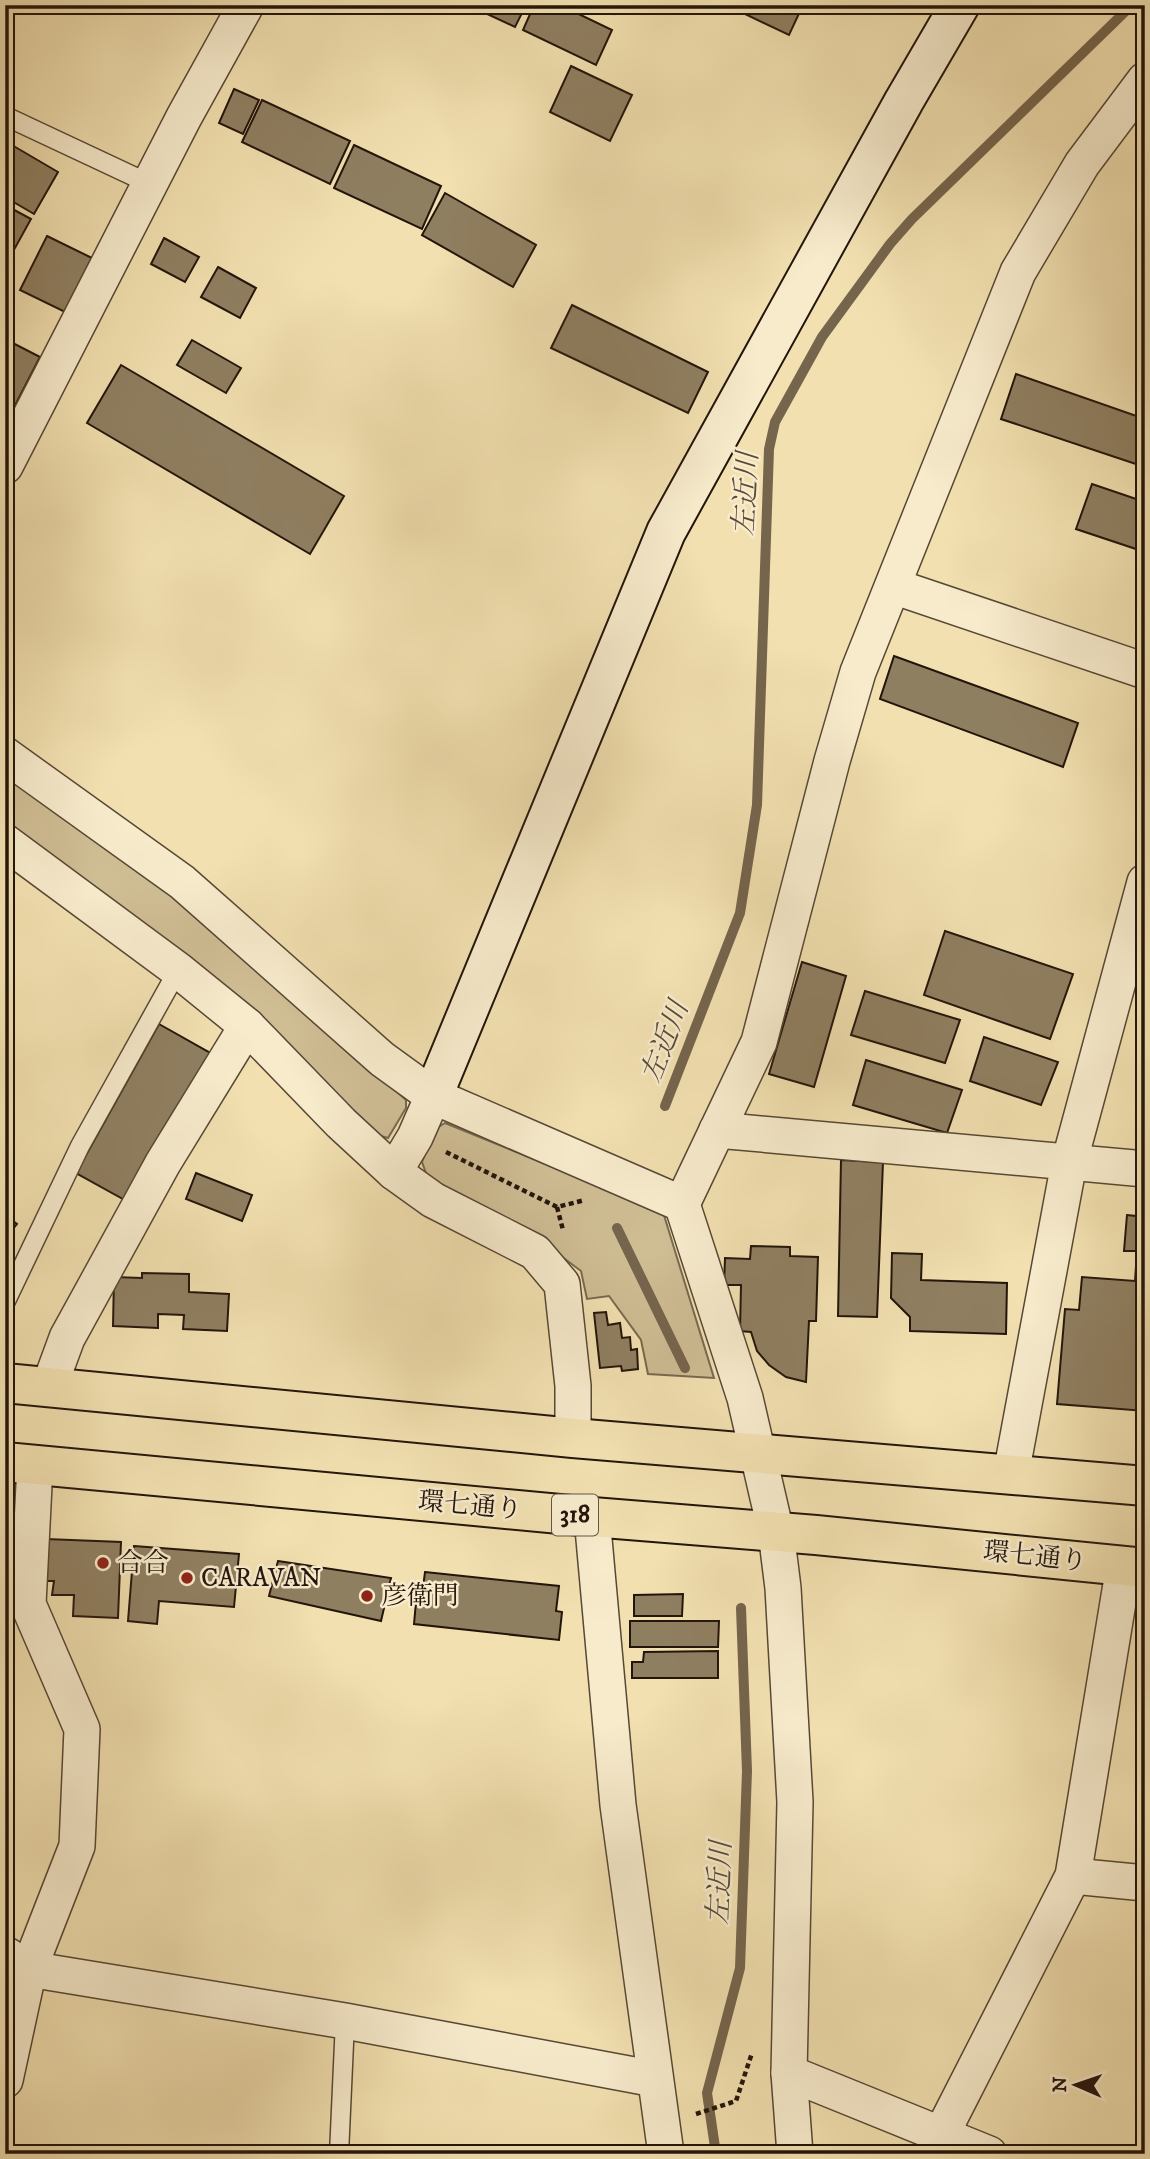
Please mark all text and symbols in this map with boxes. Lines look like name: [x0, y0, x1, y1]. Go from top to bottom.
water label: 左近川: [726, 448, 766, 537]
water label: 左近川: [634, 994, 697, 1087]
street label: 環七通り: [417, 1485, 523, 1527]
road number: 318: [552, 1494, 598, 1535]
street label: 環七通り: [982, 1535, 1088, 1579]
place label: 合合: [117, 1547, 169, 1580]
marker: 合合: [95, 1555, 111, 1571]
place label: CARAVAN: [201, 1562, 321, 1595]
marker: CARAVAN: [179, 1570, 195, 1586]
place label: 彦衛門: [381, 1580, 459, 1613]
marker: 彦衛門: [359, 1588, 375, 1604]
water label: 左近川: [701, 1837, 739, 1926]
north arrow: [1042, 2050, 1112, 2120]
text: N: [1049, 2076, 1072, 2093]

